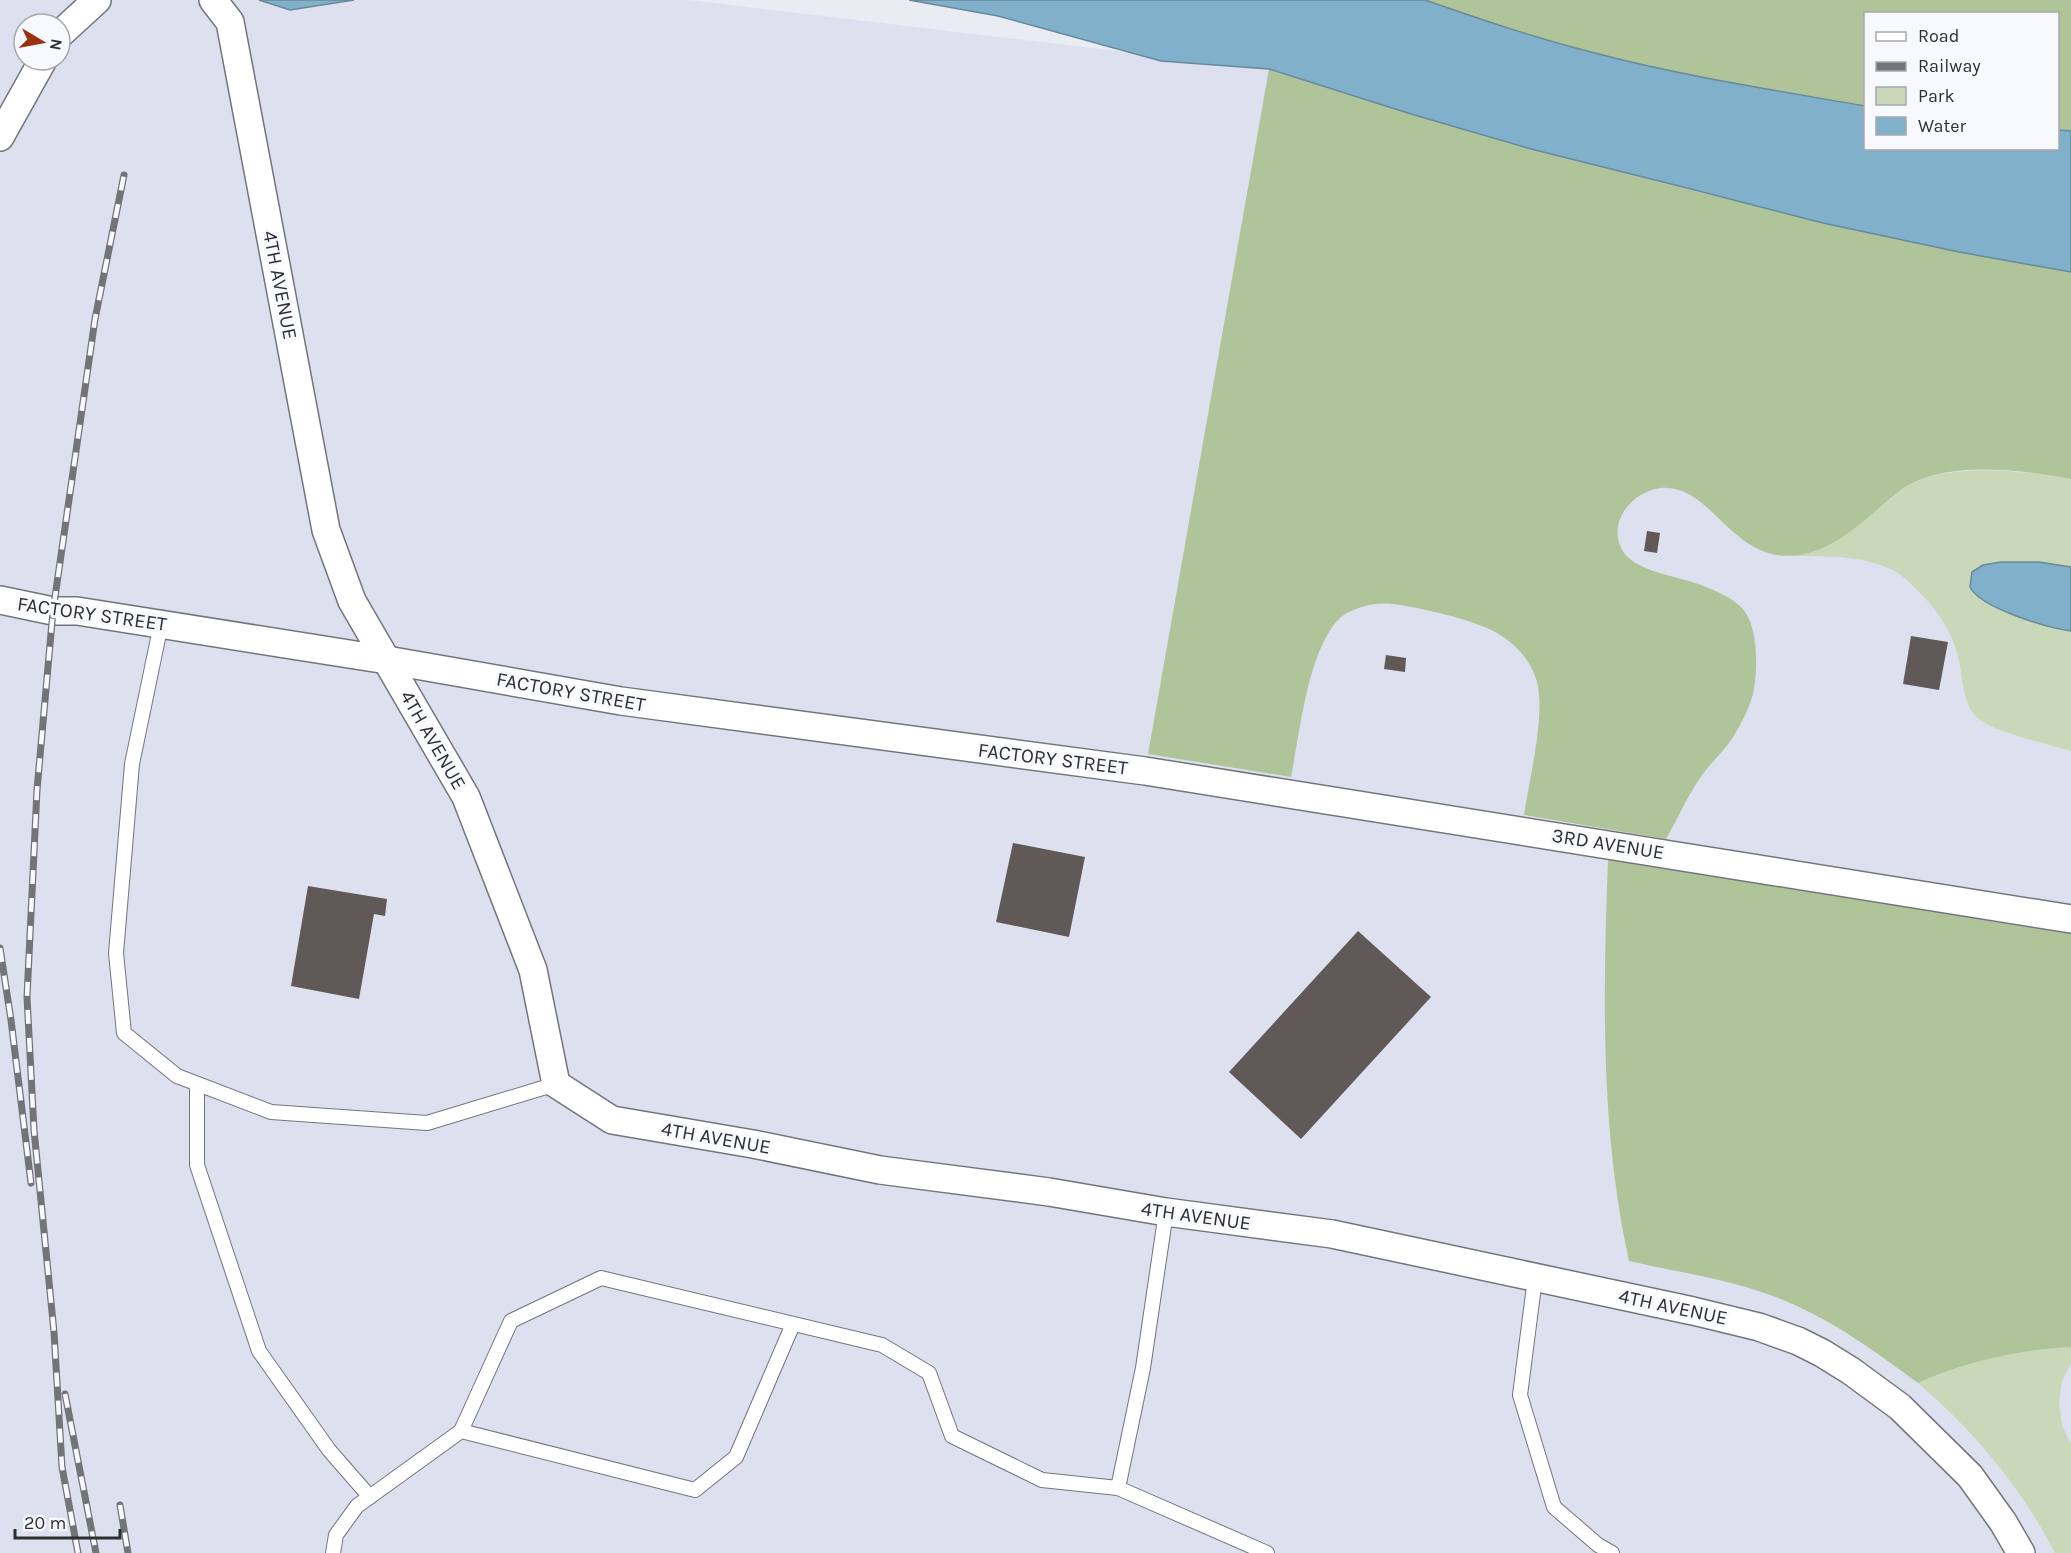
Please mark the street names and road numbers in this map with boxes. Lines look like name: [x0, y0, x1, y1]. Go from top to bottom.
street label: 4TH AVENUE: [258, 228, 302, 342]
street label: FACTORY STREET: [16, 592, 168, 636]
street label: FACTORY STREET: [495, 668, 647, 716]
street label: 4TH AVENUE: [395, 686, 471, 794]
street label: FACTORY STREET: [977, 738, 1129, 780]
street label: 3RD AVENUE: [1550, 824, 1666, 864]
street label: 4TH AVENUE: [659, 1117, 773, 1159]
street label: 4TH AVENUE: [1140, 1197, 1252, 1235]
street label: 4TH AVENUE: [1616, 1284, 1730, 1330]

